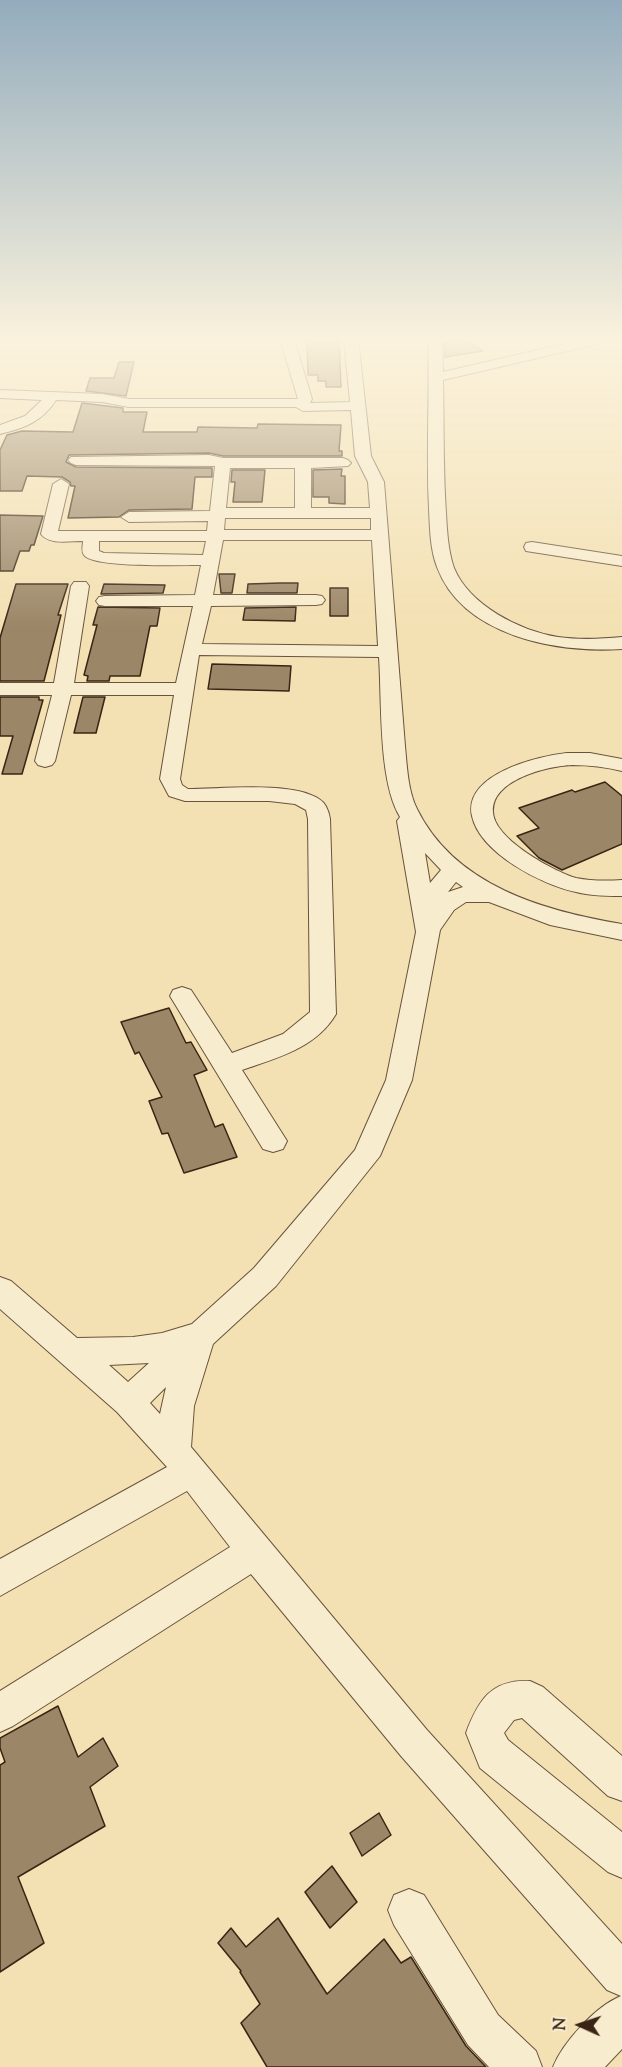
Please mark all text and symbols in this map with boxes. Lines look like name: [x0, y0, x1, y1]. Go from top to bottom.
north arrow: [550, 1995, 610, 2055]
text: N: [550, 2017, 573, 2031]

